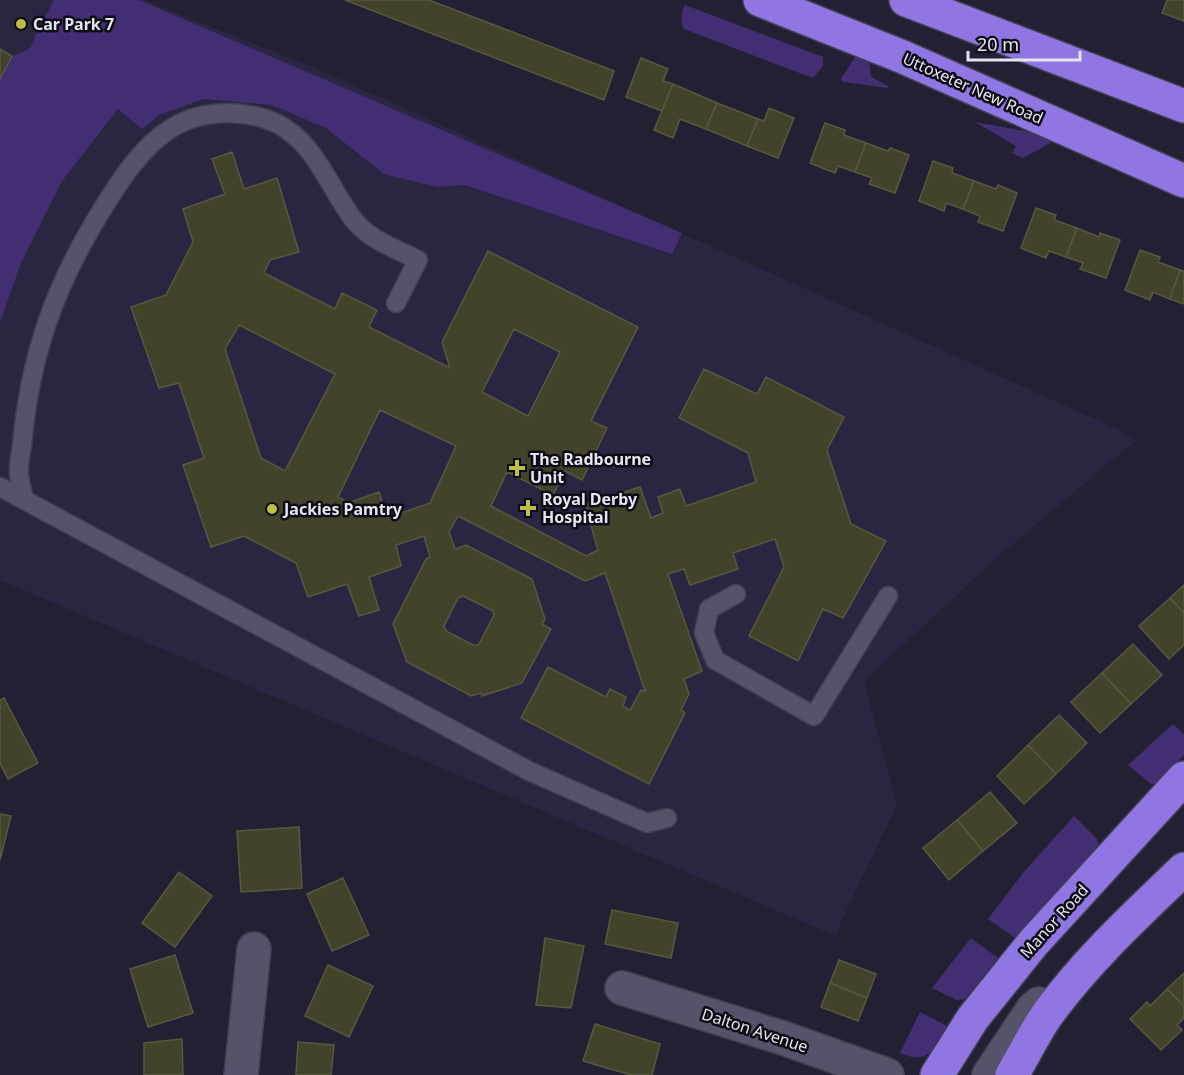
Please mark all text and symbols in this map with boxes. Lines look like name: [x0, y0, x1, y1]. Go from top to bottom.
place label: Car Park 7: [33, 13, 114, 35]
marker: Car Park 7: [14, 17, 28, 31]
scale bar: [968, 24, 1080, 62]
text: 20 m: [977, 32, 1019, 56]
street label: Uttoxeter New Road: [899, 47, 1047, 129]
place label: The Radbourne Unit: [530, 448, 651, 488]
marker: The Radbourne Unit: [508, 459, 526, 477]
place label: Royal Derby Hospital: [542, 488, 638, 528]
place label: Jackies Pamtry: [282, 498, 403, 520]
marker: Royal Derby Hospital: [519, 499, 537, 517]
marker: Jackies Pamtry: [265, 502, 279, 516]
street label: Manor Road: [1015, 879, 1093, 963]
street label: Dalton Avenue: [699, 1002, 811, 1058]

